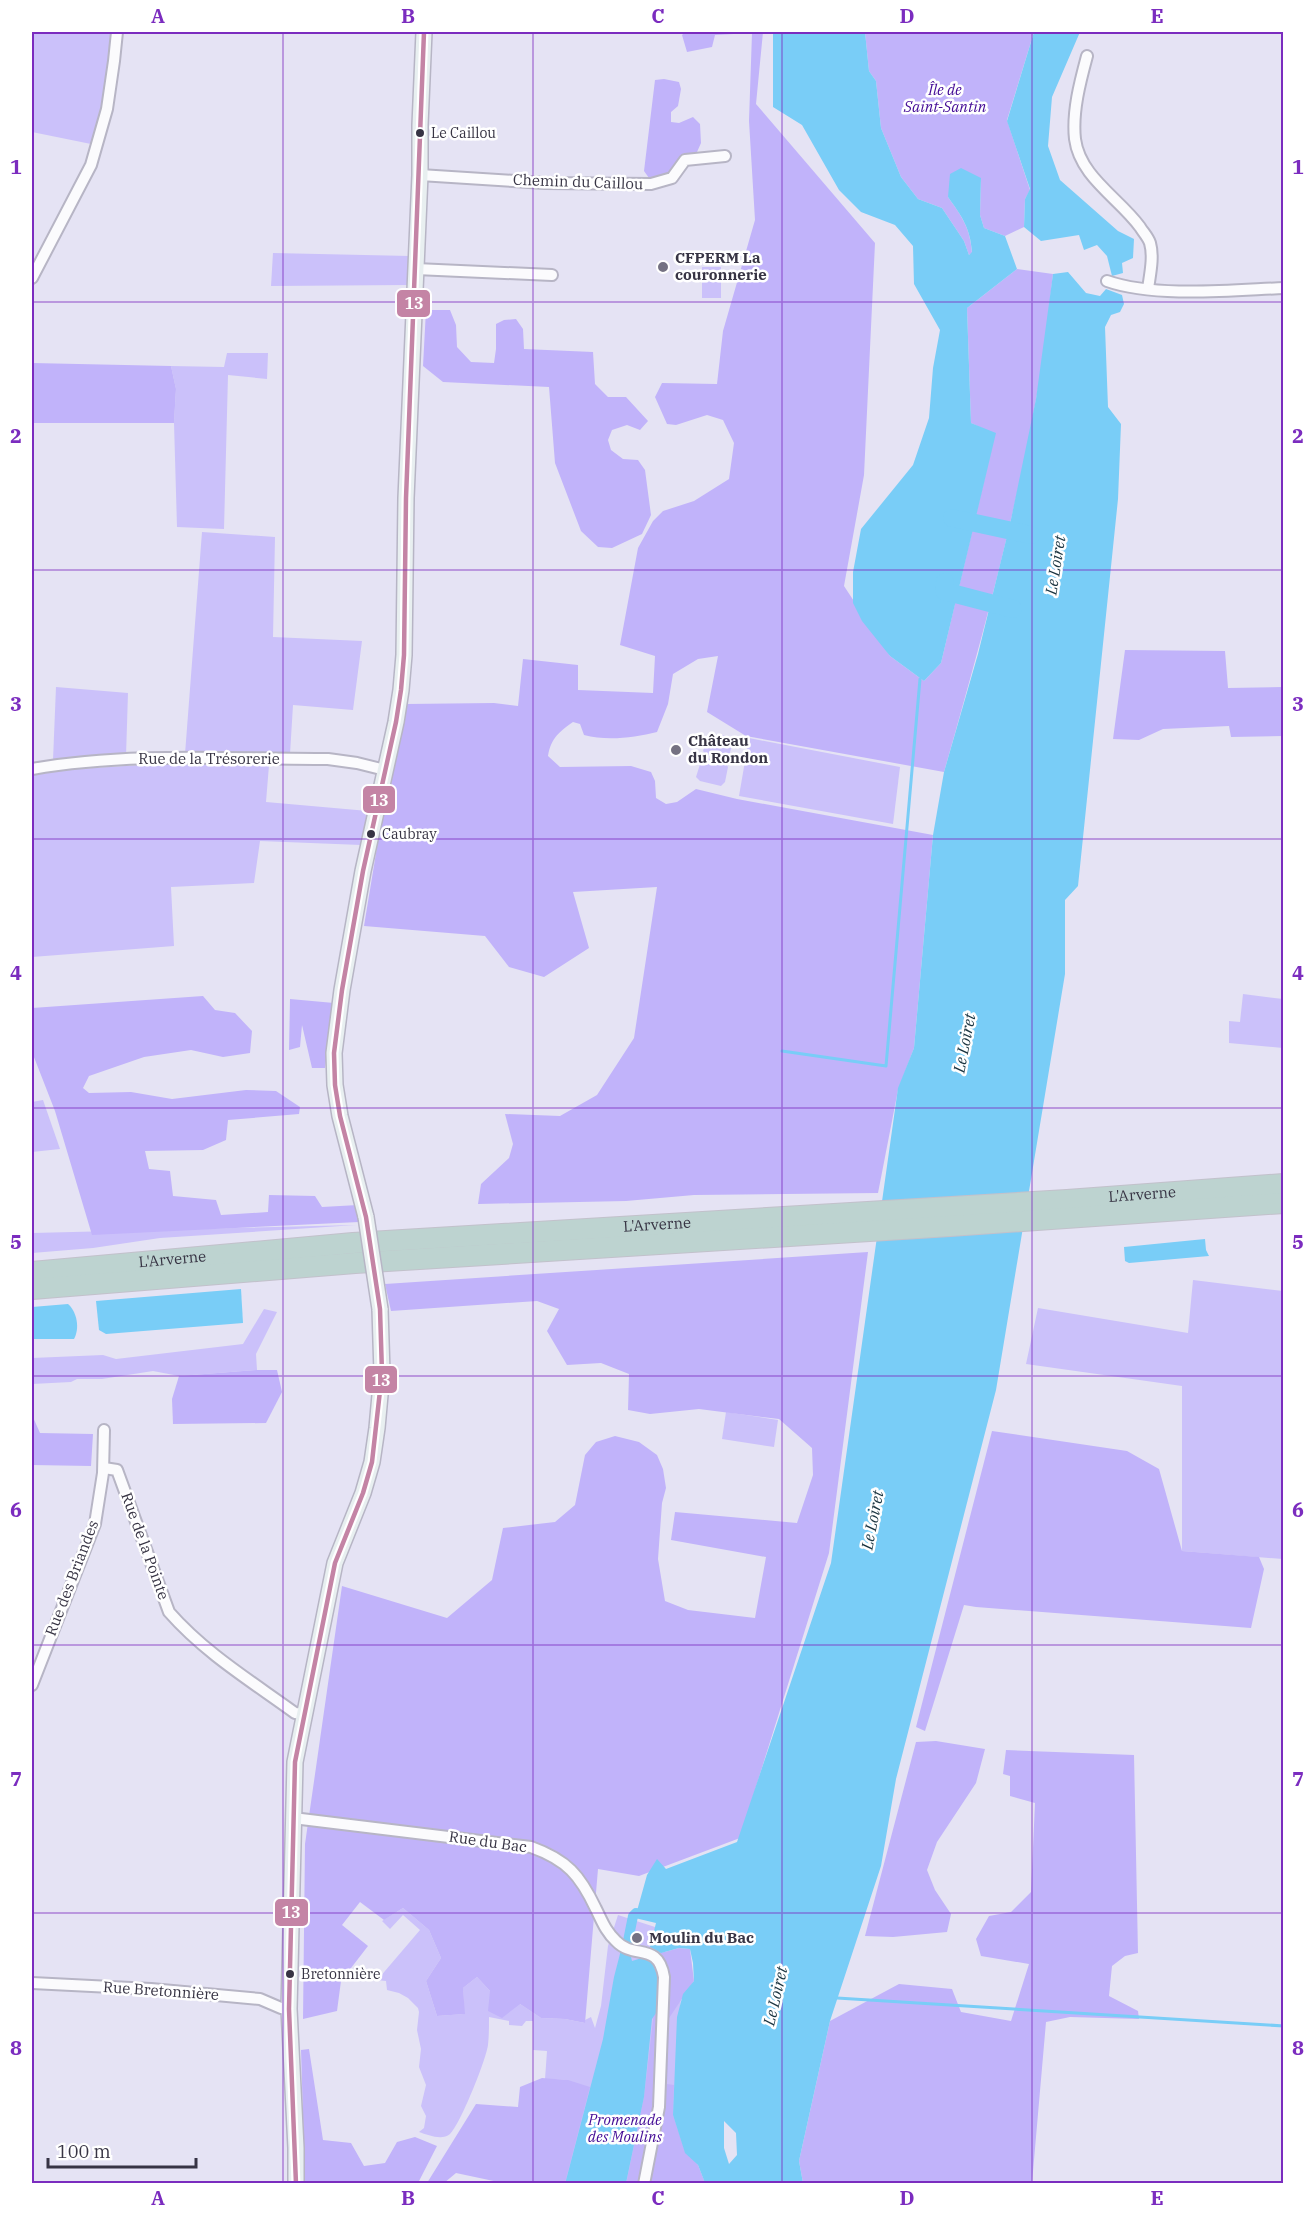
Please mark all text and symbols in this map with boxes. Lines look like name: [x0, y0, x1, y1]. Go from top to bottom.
text: A: [151, 2, 165, 29]
text: B: [401, 2, 415, 29]
text: C: [651, 2, 665, 29]
text: D: [899, 2, 915, 29]
text: E: [1150, 2, 1164, 29]
park label: Île de Saint-Santin: [903, 80, 987, 116]
place label: Le Caillou: [431, 124, 496, 142]
marker: Le Caillou: [414, 127, 426, 139]
text: 1: [10, 153, 22, 180]
text: 1: [1292, 153, 1304, 180]
street label: Chemin du Caillou: [513, 170, 643, 193]
place label: CFPERM La couronnerie: [675, 248, 767, 284]
marker: CFPERM La couronnerie: [656, 260, 670, 274]
line badge: 13: [396, 289, 431, 318]
text: 13: [404, 293, 424, 313]
text: 2: [10, 422, 22, 449]
text: 2: [1292, 422, 1304, 449]
water label: Le Loiret: [1040, 532, 1070, 597]
text: 3: [10, 690, 22, 717]
text: 3: [1292, 690, 1304, 717]
place label: Château du Rondon: [688, 731, 768, 767]
marker: Château du Rondon: [669, 743, 683, 757]
street label: Rue de la Trésorerie: [138, 749, 280, 768]
line badge: 13: [362, 785, 396, 814]
text: 13: [369, 790, 389, 810]
place label: Caubray: [382, 825, 437, 843]
marker: Caubray: [365, 828, 377, 840]
text: 4: [10, 959, 22, 986]
text: 4: [1292, 959, 1304, 986]
water label: Le Loiret: [948, 1010, 980, 1075]
street label: L'Arverne: [1108, 1182, 1177, 1206]
street label: L'Arverne: [623, 1213, 692, 1236]
text: 5: [10, 1228, 22, 1255]
text: 5: [1292, 1228, 1304, 1255]
street label: L'Arverne: [138, 1246, 207, 1271]
line badge: 13: [364, 1365, 398, 1394]
text: 13: [371, 1370, 391, 1390]
water label: Le Loiret: [856, 1487, 888, 1552]
street label: Rue de la Pointe: [117, 1490, 174, 1602]
text: 6: [10, 1496, 22, 1523]
text: 6: [1292, 1496, 1304, 1523]
street label: Rue des Briandes: [41, 1517, 102, 1638]
text: 7: [10, 1765, 22, 1792]
text: 7: [1292, 1765, 1304, 1792]
street label: Rue du Bac: [448, 1827, 529, 1856]
line badge: 13: [274, 1898, 309, 1927]
text: 13: [281, 1902, 301, 1922]
place label: Moulin du Bac: [649, 1928, 754, 1947]
marker: Moulin du Bac: [630, 1931, 644, 1945]
water label: Le Loiret: [758, 1963, 792, 2028]
place label: Bretonnière: [301, 1965, 380, 1983]
marker: Bretonnière: [284, 1968, 296, 1980]
street label: Rue Bretonnière: [103, 1977, 220, 2004]
text: 8: [10, 2034, 22, 2061]
text: 8: [1292, 2034, 1304, 2061]
park label: Promenade des Moulins: [587, 2110, 663, 2146]
scale bar: [48, 2131, 196, 2169]
text: 100 m: [57, 2140, 111, 2163]
text: A: [151, 2184, 165, 2211]
text: B: [401, 2184, 415, 2211]
text: C: [651, 2184, 665, 2211]
text: D: [899, 2184, 915, 2211]
text: E: [1150, 2184, 1164, 2211]

